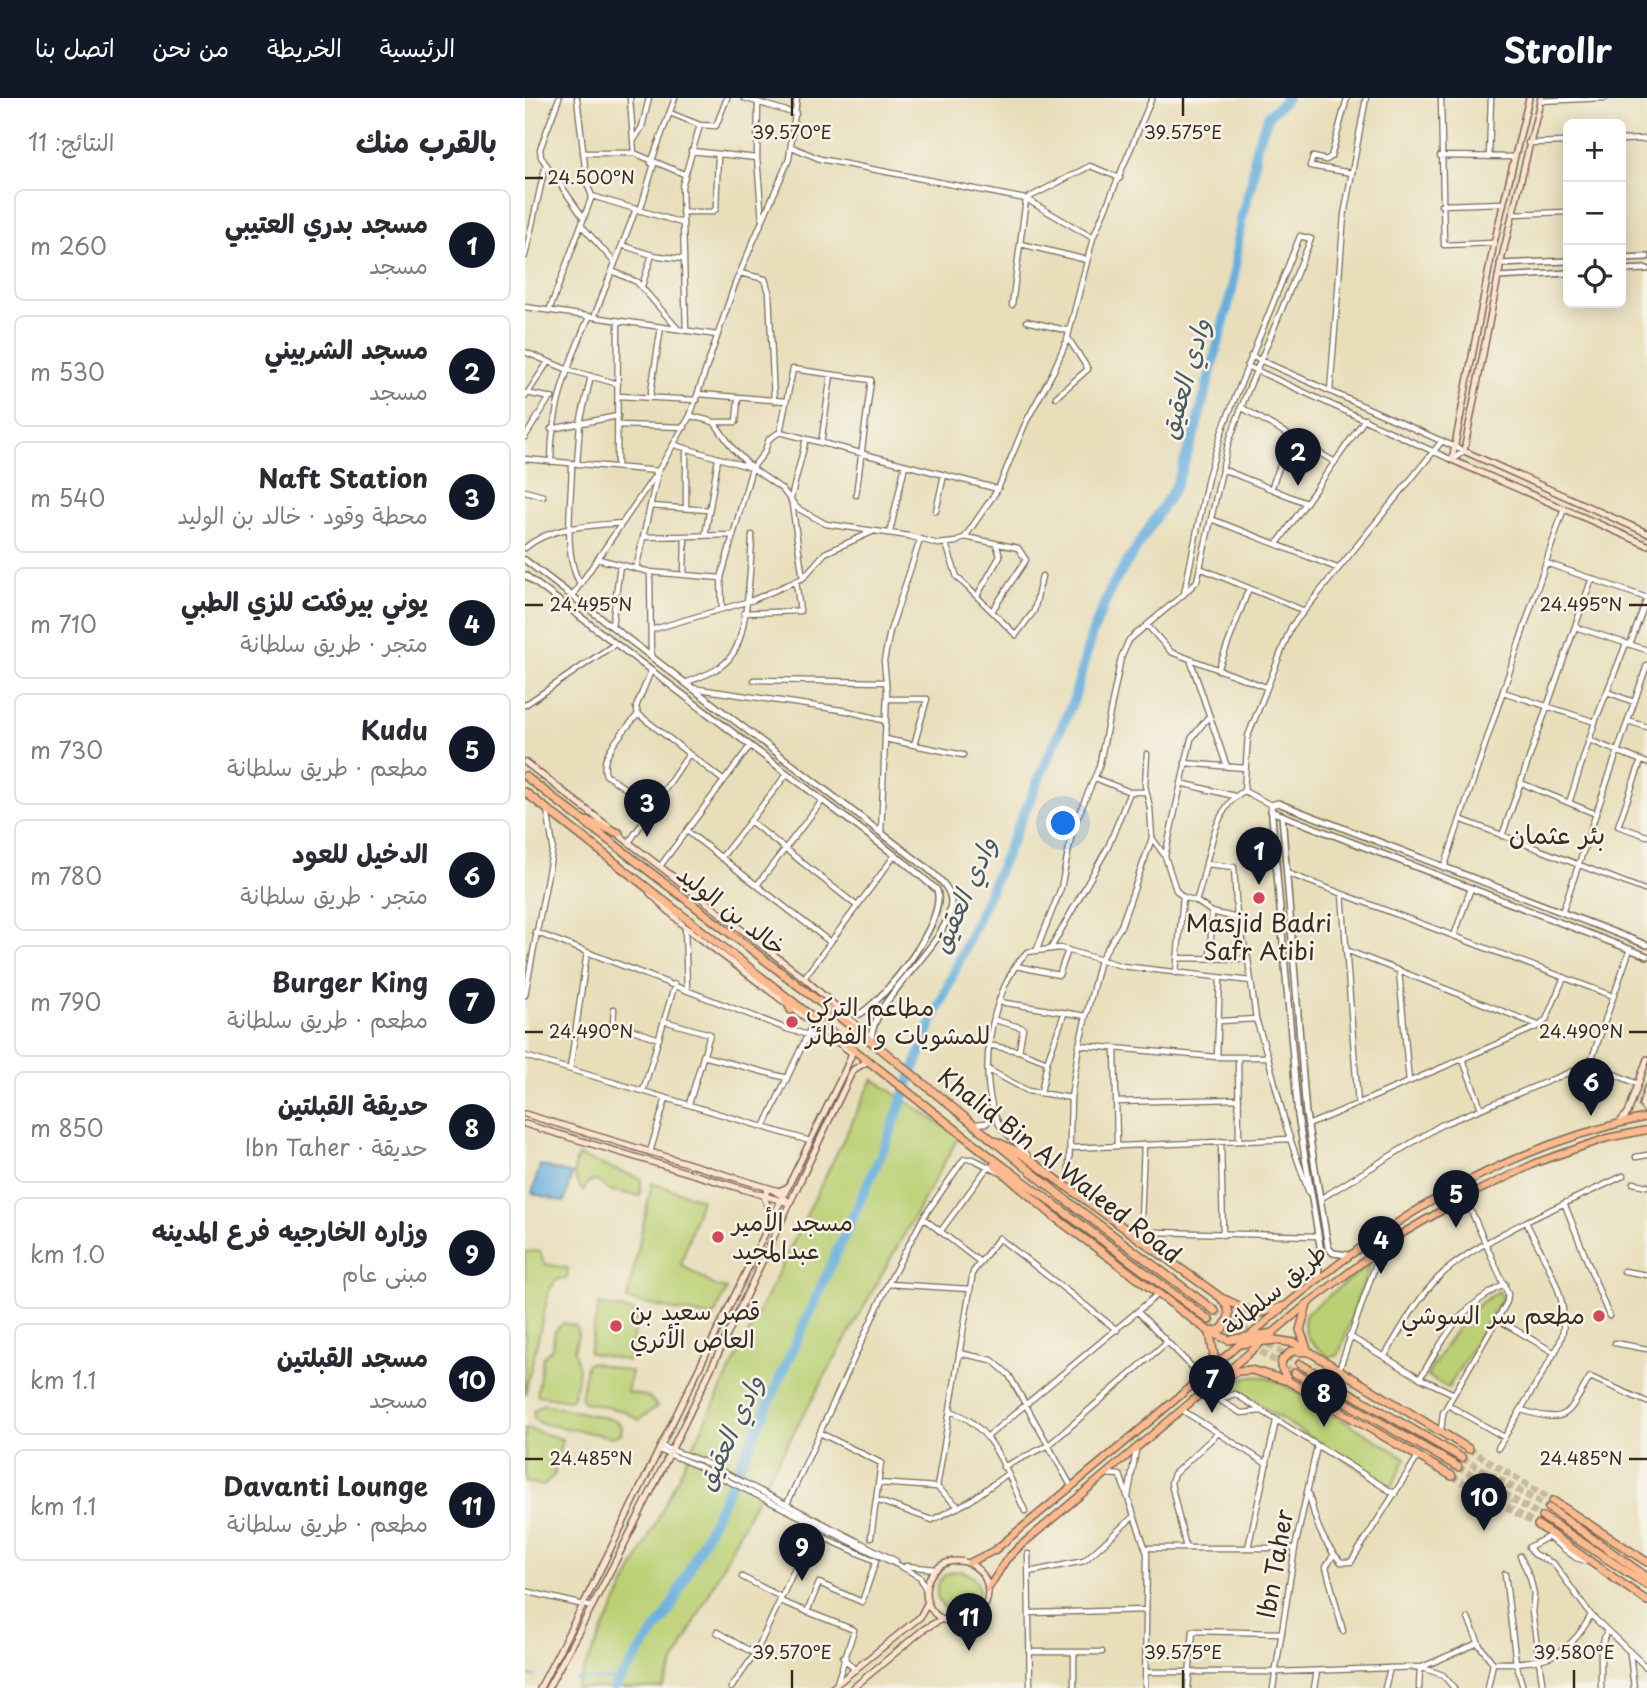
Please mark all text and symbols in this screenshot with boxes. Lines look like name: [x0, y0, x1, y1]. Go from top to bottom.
text: Strollr: [1503, 24, 1612, 74]
text: اتصل بنا: [35, 29, 115, 65]
text: من نحن: [153, 29, 229, 65]
text: الخريطة: [267, 29, 342, 65]
text: الرئيسية: [380, 29, 455, 65]
text: بالقرب منك: [356, 118, 497, 163]
text: 39.570°E: [752, 118, 832, 145]
text: 39.575°E: [1144, 118, 1222, 145]
map controls: [1563, 119, 1626, 308]
button: +: [1563, 119, 1626, 182]
text: النتائج: 11: [28, 124, 114, 159]
text: 24.500°N: [547, 163, 635, 190]
button: −: [1563, 182, 1626, 245]
text: مسجد بدري العتيبي: [225, 203, 428, 242]
text: 260 m: [30, 228, 107, 263]
text: 1: [467, 228, 478, 263]
button: locate: [1563, 245, 1626, 308]
text: مسجد: [369, 247, 428, 282]
water label: وادي العقيق: [1148, 314, 1220, 444]
text: مسجد الشربيني: [264, 329, 428, 368]
text: 530 m: [30, 354, 105, 389]
text: 2: [464, 354, 480, 389]
text: مسجد: [369, 373, 428, 408]
pin: 2: [1275, 428, 1321, 486]
text: Naft Station: [259, 458, 428, 497]
text: 540 m: [30, 480, 105, 515]
text: 3: [464, 480, 480, 515]
text: محطة وقود · خالد بن الوليد: [177, 497, 428, 532]
text: يوني بيرفكت للزي الطبي: [181, 581, 428, 620]
text: 24.495°N: [550, 590, 632, 617]
text: 24.495°N: [1540, 590, 1622, 617]
text: 710 m: [30, 606, 97, 641]
text: 4: [464, 606, 480, 641]
text: متجر · طريق سلطانة: [240, 625, 428, 660]
text: Kudu: [361, 710, 428, 749]
text: 730 m: [30, 732, 103, 767]
text: 5: [465, 732, 479, 767]
text: مطعم · طريق سلطانة: [227, 749, 428, 784]
pin: 3: [624, 779, 670, 837]
your location: [1046, 806, 1080, 840]
district label: بئر عثمان: [1509, 814, 1605, 853]
pin: 1: [1236, 827, 1282, 885]
water label: وادي العقيق: [920, 830, 1007, 959]
text: الدخيل للعود: [292, 833, 428, 872]
street label: خالد بن الوليد: [670, 855, 794, 964]
text: 780 m: [30, 858, 102, 893]
text: 6: [464, 858, 480, 893]
text: متجر · طريق سلطانة: [240, 877, 428, 912]
marker: Masjid Badri Safr Atibi: [1251, 890, 1267, 906]
place label: Masjid Badri Safr Atibi: [1186, 904, 1332, 968]
text: Burger King: [272, 962, 428, 1001]
text: 790 m: [30, 984, 101, 1019]
text: 7: [465, 984, 479, 1019]
place label: مطاعم التركي للمشويات و الفطائر: [804, 988, 990, 1052]
text: مطعم · طريق سلطانة: [227, 1001, 428, 1036]
marker: مطاعم التركي للمشويات و الفطائر: [784, 1014, 800, 1030]
text: 24.490°N: [549, 1017, 633, 1044]
text: 24.490°N: [1539, 1017, 1623, 1044]
street label: Khalid Bin Al Waleed Road: [931, 1058, 1190, 1271]
pin: 6: [1568, 1058, 1614, 1116]
text: حدیقة القبلتین: [278, 1085, 428, 1124]
text: 850 m: [30, 1110, 103, 1145]
text: 8: [465, 1110, 479, 1145]
text: حديقة · Ibn Taher: [245, 1129, 428, 1164]
pin: 5: [1433, 1170, 1479, 1228]
place label: مسجد الأمير عبدالمجيد: [730, 1203, 853, 1267]
text: وزاره الخارجيه فرع المدينه: [152, 1211, 428, 1250]
pin: 4: [1358, 1216, 1404, 1274]
marker: مسجد الأمير عبدالمجيد: [710, 1229, 726, 1245]
street label: طريق سلطانة: [1214, 1234, 1334, 1343]
text: 1.0 km: [30, 1236, 105, 1271]
text: 9: [465, 1236, 479, 1271]
text: مبنى عام: [342, 1255, 428, 1290]
place label: قصر سعيد بن العاص الأثري: [630, 1292, 760, 1357]
place label: مطعم سر السوشي: [1401, 1296, 1585, 1337]
marker: مطعم سر السوشي: [1591, 1308, 1607, 1324]
marker: قصر سعيد بن العاص الأثري: [608, 1318, 624, 1334]
text: مسجد القبلتين: [277, 1337, 428, 1376]
pin: 7: [1189, 1355, 1235, 1413]
text: 1.1 km: [30, 1362, 96, 1397]
text: 10: [458, 1362, 486, 1397]
water label: وادي العقيق: [685, 1368, 773, 1497]
pin: 8: [1301, 1369, 1347, 1427]
text: مسجد: [369, 1381, 428, 1416]
text: 24.485°N: [549, 1444, 633, 1471]
text: 24.485°N: [1539, 1444, 1623, 1471]
text: Davanti Lounge: [223, 1466, 428, 1505]
pin: 10: [1461, 1473, 1507, 1531]
text: 1.1 km: [30, 1488, 96, 1523]
text: 11: [462, 1488, 482, 1523]
text: مطعم · طريق سلطانة: [227, 1505, 428, 1540]
street label: Ibn Taher: [1247, 1506, 1301, 1621]
pin: 9: [779, 1523, 825, 1581]
pin: 11: [946, 1593, 992, 1651]
text: 39.570°E: [752, 1638, 832, 1665]
text: 39.575°E: [1144, 1638, 1222, 1665]
text: 39.580°E: [1533, 1638, 1615, 1665]

